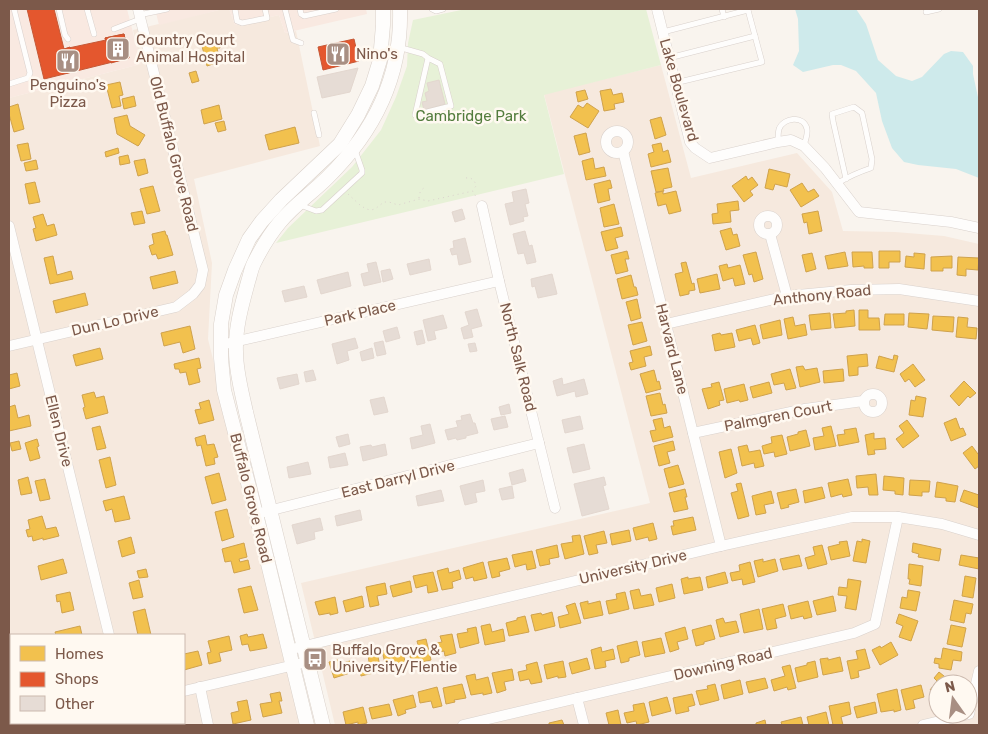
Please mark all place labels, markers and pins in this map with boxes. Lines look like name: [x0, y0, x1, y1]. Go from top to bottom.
place label: Country Court Animal Hospital: [136, 31, 245, 66]
building icon: Country Court Animal Hospital: [105, 36, 131, 62]
restaurant icon: Nino's: [325, 41, 351, 67]
place label: Nino's: [356, 45, 398, 63]
restaurant icon: Penguino's Pizza: [55, 48, 81, 74]
place label: Penguino's Pizza: [30, 76, 107, 111]
place label: Buffalo Grove & University/Flentie: [332, 641, 457, 676]
bus stop icon: Buffalo Grove & University/Flentie: [302, 646, 328, 672]

